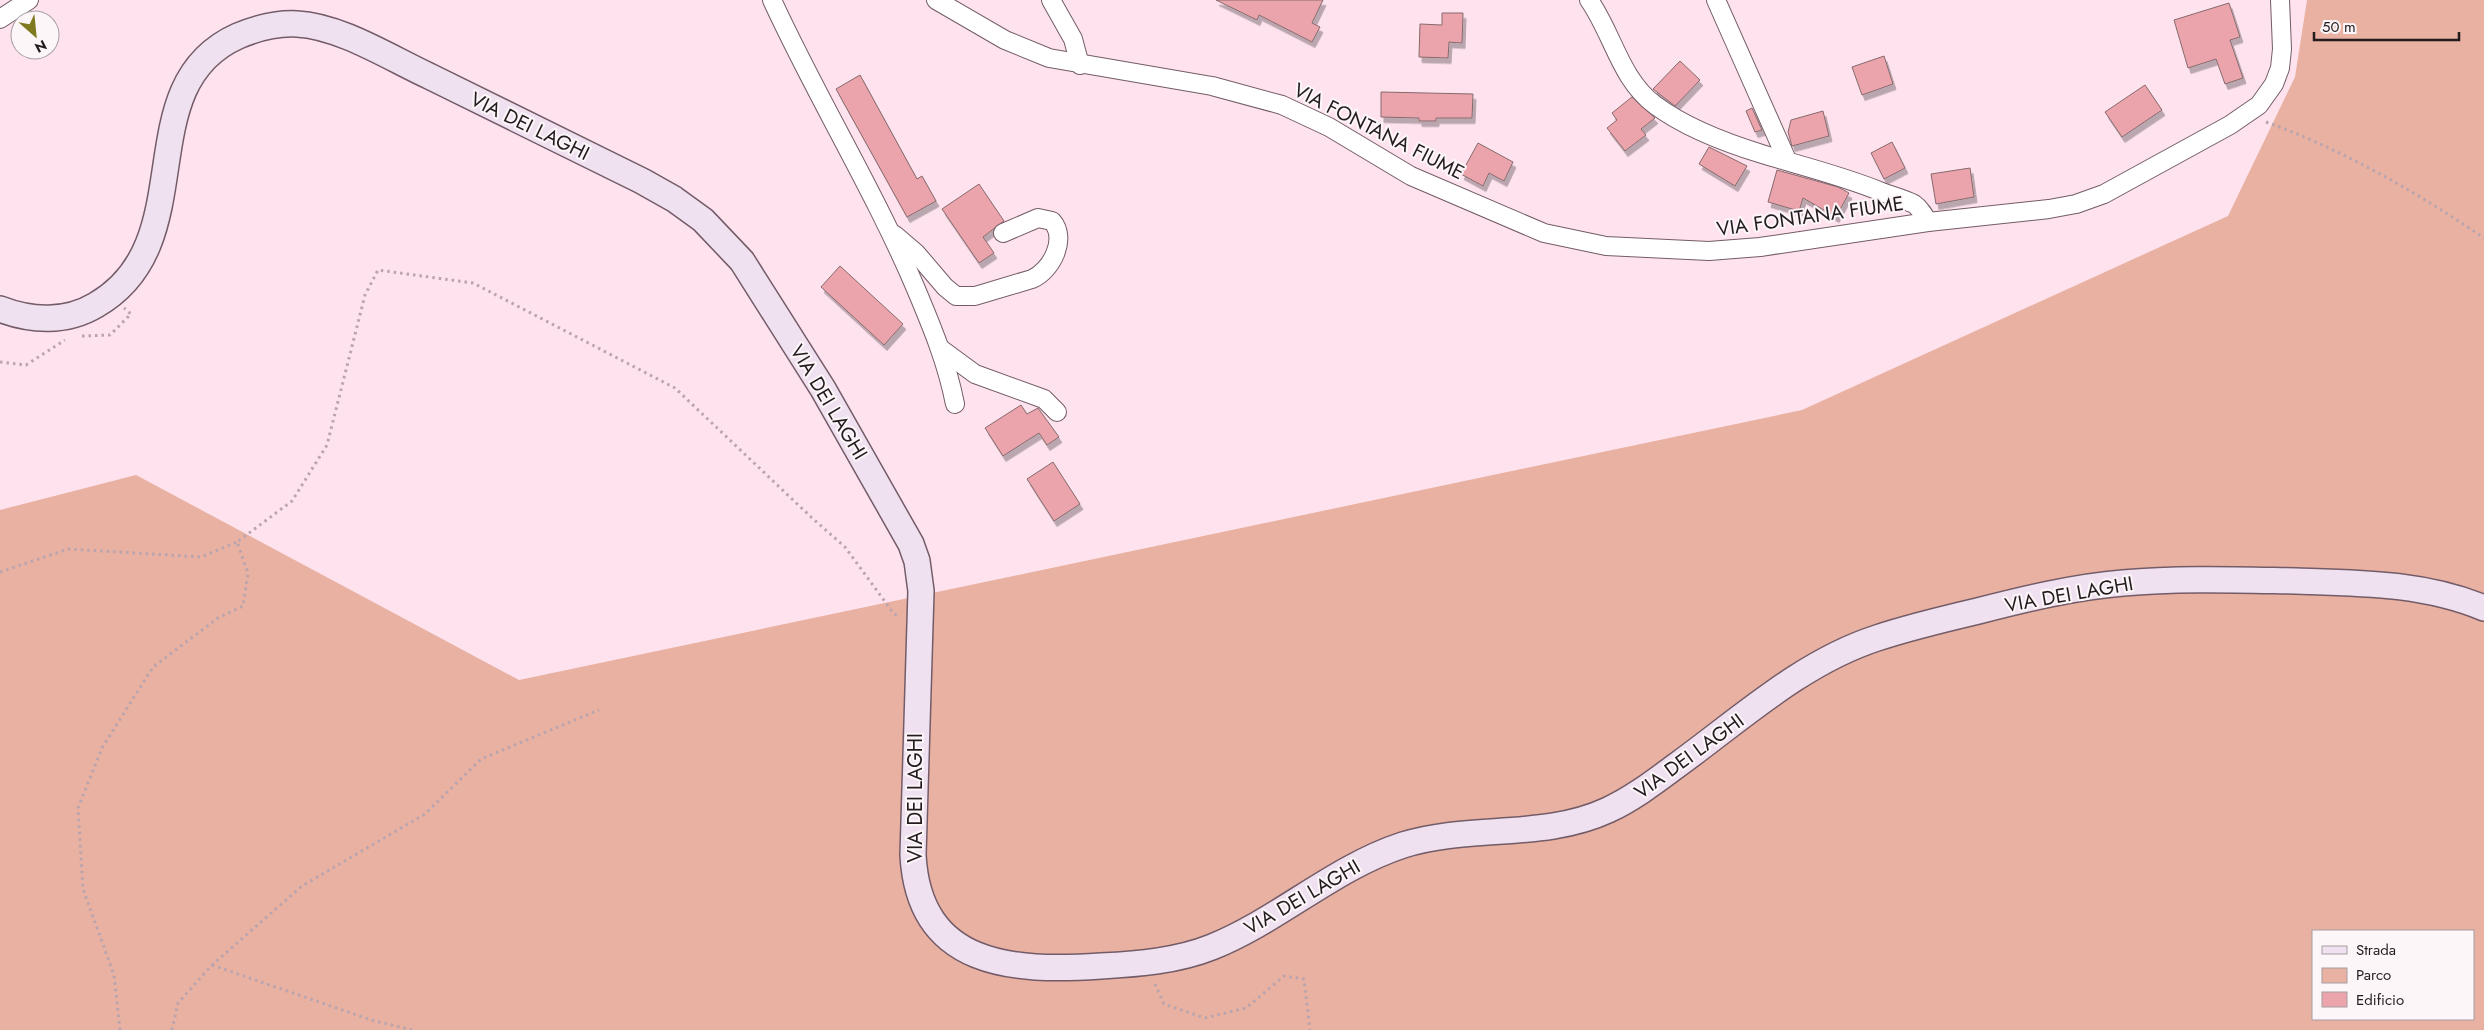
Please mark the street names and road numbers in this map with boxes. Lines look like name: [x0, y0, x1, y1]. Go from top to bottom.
street label: VIA FONTANA FIUME: [1288, 76, 1469, 187]
street label: VIA DEI LAGHI: [465, 85, 594, 168]
street label: VIA FONTANA FIUME: [1715, 189, 1905, 244]
street label: VIA DEI LAGHI: [783, 339, 874, 465]
street label: VIA DEI LAGHI: [2003, 569, 2135, 620]
street label: VIA DEI LAGHI: [1628, 707, 1750, 806]
street label: VIA DEI LAGHI: [901, 733, 930, 863]
street label: VIA DEI LAGHI: [1239, 852, 1366, 942]

